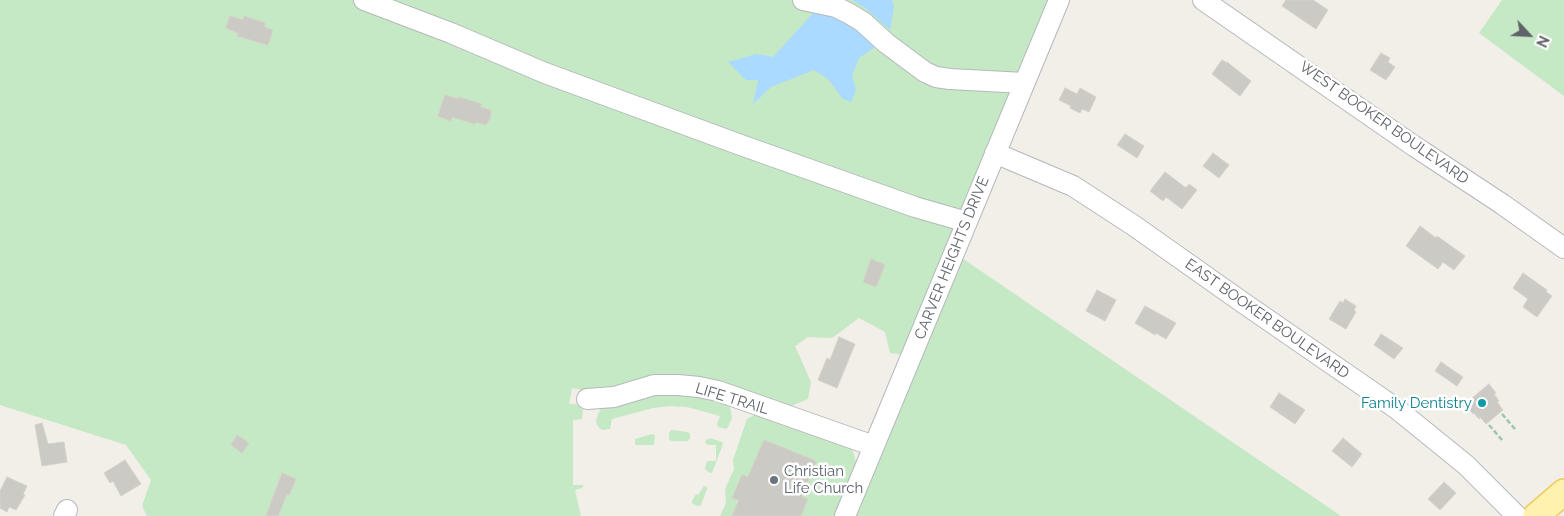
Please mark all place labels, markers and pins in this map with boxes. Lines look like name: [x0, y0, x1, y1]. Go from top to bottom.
place label: Family Dentistry: [1361, 394, 1472, 412]
marker: Family Dentistry: [1476, 397, 1488, 409]
place label: Christian Life Church: [784, 462, 863, 497]
marker: Christian Life Church: [768, 474, 780, 486]

